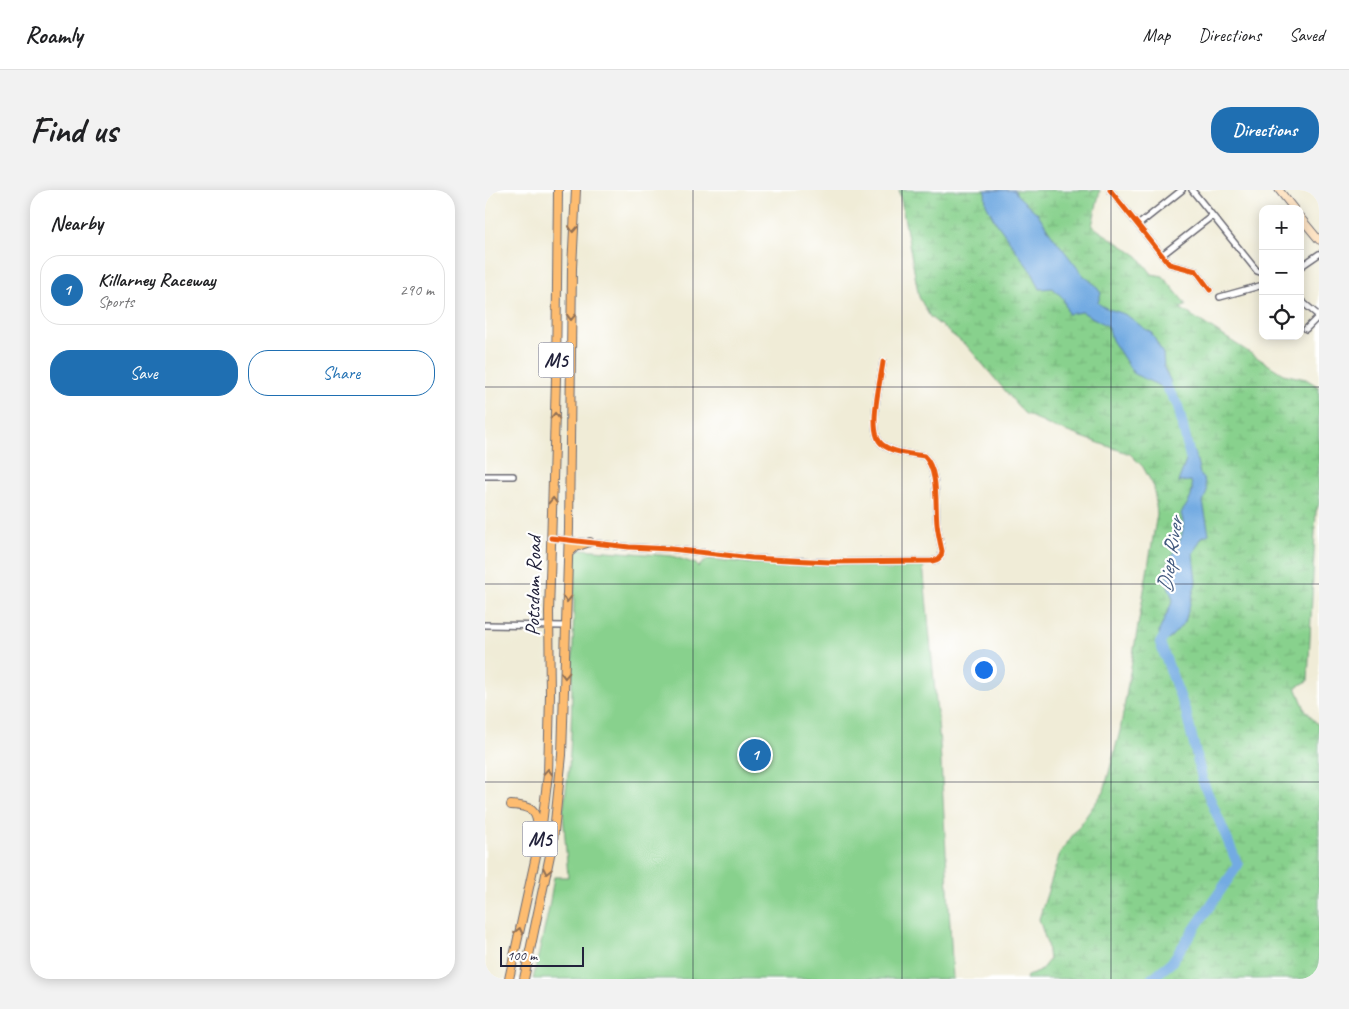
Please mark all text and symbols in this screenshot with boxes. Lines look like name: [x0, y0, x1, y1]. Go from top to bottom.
text: Roamly: [25, 20, 82, 50]
text: Map: [1143, 24, 1170, 46]
text: Directions: [1198, 24, 1261, 46]
text: Saved: [1289, 24, 1324, 46]
button: Directions: [1211, 107, 1319, 153]
text: Find us: [30, 108, 117, 153]
map controls: [1259, 205, 1304, 340]
button: +: [1259, 205, 1304, 250]
text: Nearby: [50, 210, 103, 236]
one-way arrow: [568, 225, 579, 233]
button: −: [1259, 250, 1304, 295]
text: Killarney Raceway: [98, 268, 216, 292]
text: 1: [63, 280, 71, 300]
text: 290 m: [400, 280, 434, 300]
text: Sports: [98, 292, 134, 312]
button: locate: [1259, 295, 1304, 340]
one-way arrow: [566, 314, 576, 321]
road number: M5: [539, 342, 573, 378]
button: Save: [50, 350, 238, 396]
button: Share: [248, 350, 435, 396]
one-way arrow: [550, 412, 560, 420]
one-way arrow: [547, 497, 558, 505]
water label: Diep River: [1150, 512, 1190, 594]
street label: Potsdam Road: [519, 532, 547, 636]
one-way arrow: [562, 595, 572, 603]
your location: [971, 657, 997, 683]
one-way arrow: [560, 671, 571, 679]
pin: 1: [739, 736, 771, 774]
one-way arrow: [543, 767, 554, 775]
road number: M5: [523, 822, 557, 856]
one-way arrow: [542, 866, 553, 875]
one-way arrow: [514, 927, 524, 936]
scale bar: [500, 944, 584, 967]
text: 100 m: [507, 947, 537, 964]

